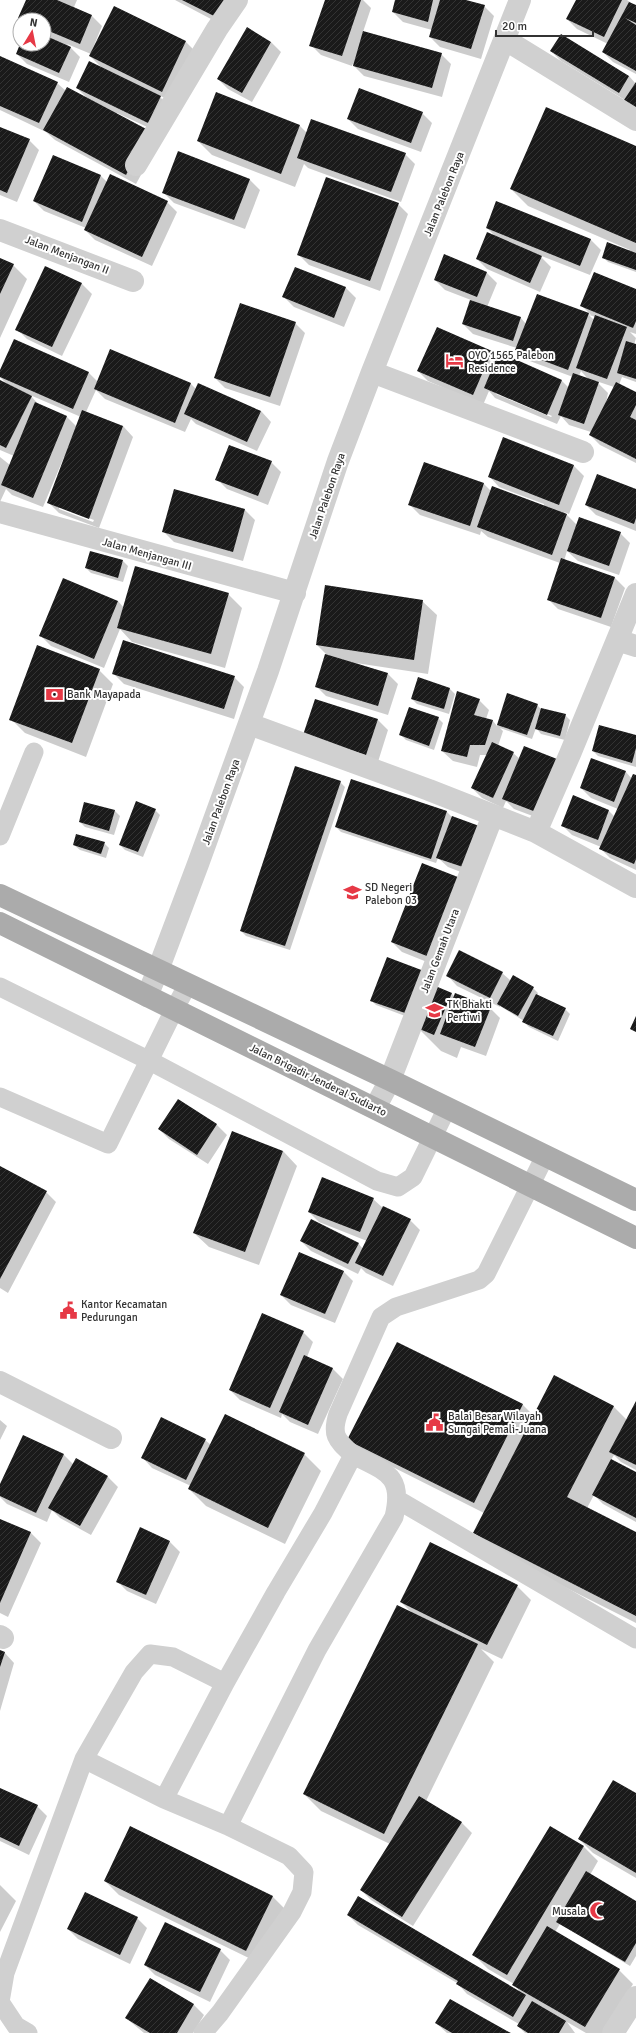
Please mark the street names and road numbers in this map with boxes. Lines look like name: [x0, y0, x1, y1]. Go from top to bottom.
street label: Jalan Palebon Raya: [421, 149, 467, 238]
street label: Jalan Menjangan II: [23, 233, 111, 277]
street label: Jalan Palebon Raya: [306, 451, 348, 541]
street label: Jalan Menjangan III: [101, 535, 193, 573]
street label: Jalan Palebon Raya: [199, 757, 243, 847]
street label: Jalan Gemah Utara: [418, 907, 462, 995]
street label: Jalan Brigadir Jenderal Sudiarto: [247, 1041, 389, 1119]

